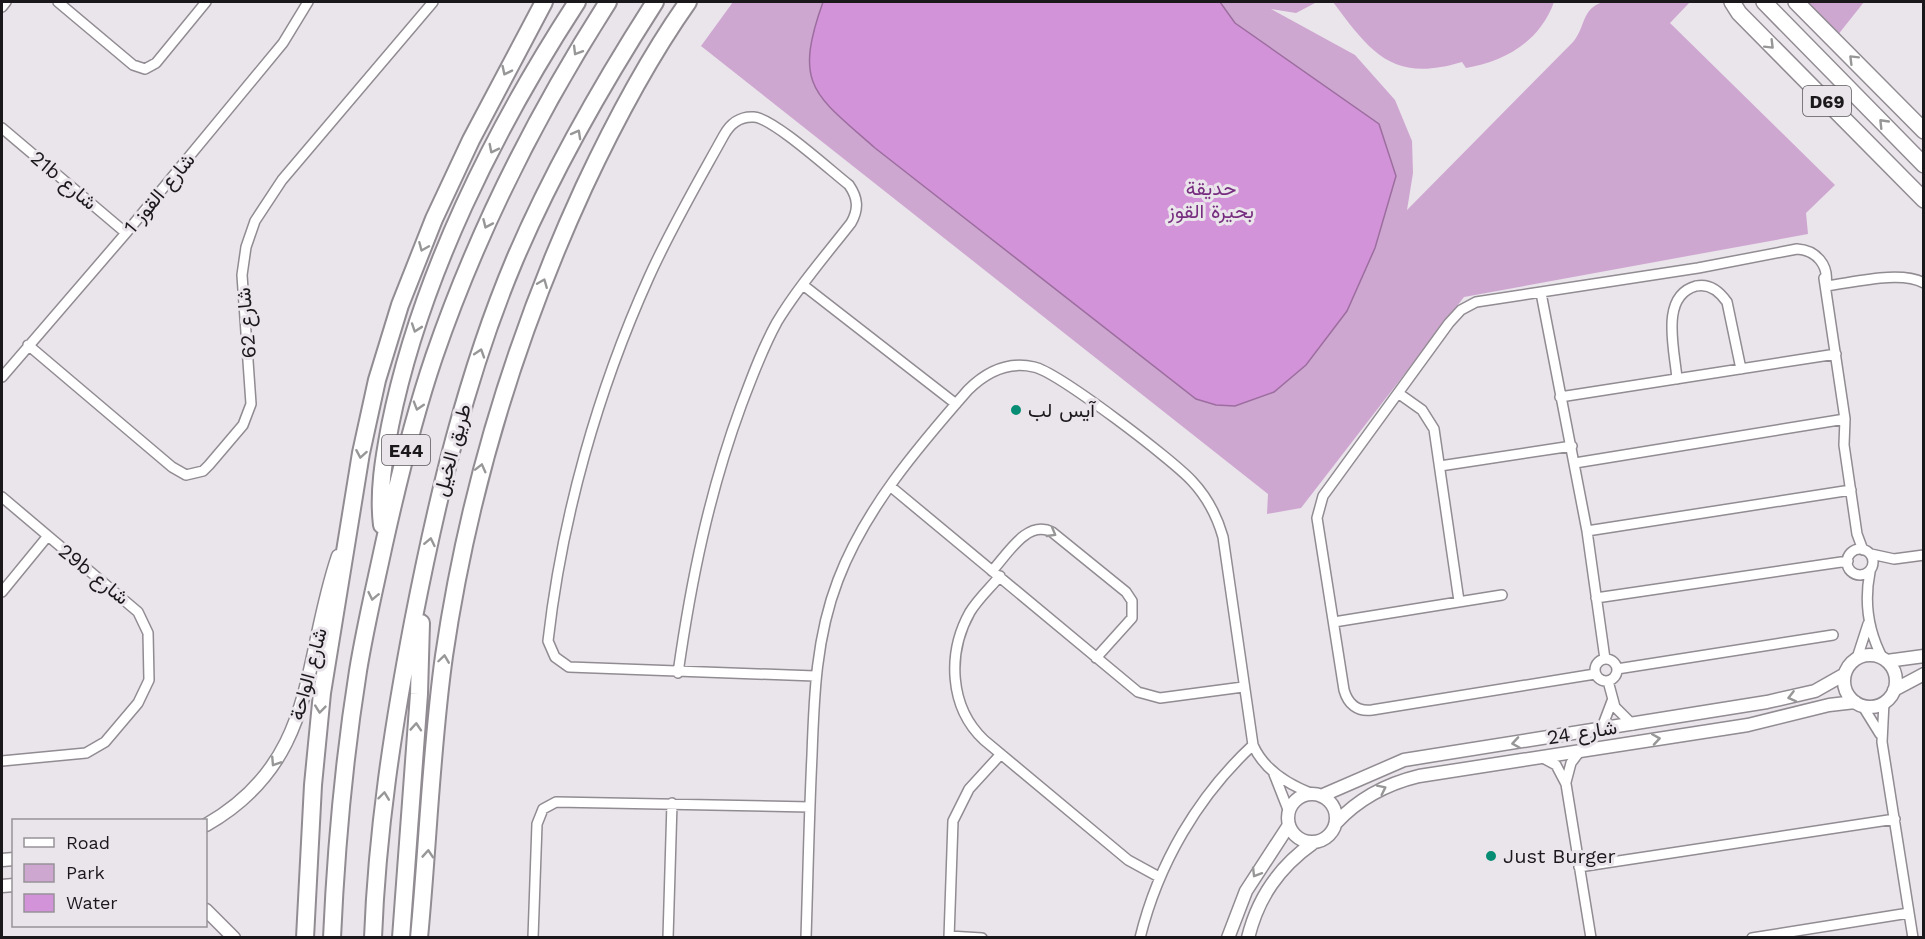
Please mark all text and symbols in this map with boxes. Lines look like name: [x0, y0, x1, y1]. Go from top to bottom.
one-way arrow: [1764, 38, 1774, 49]
one-way arrow: [573, 45, 585, 55]
one-way arrow: [1850, 55, 1861, 66]
one-way arrow: [502, 65, 514, 76]
road number: D69: [1803, 86, 1851, 116]
one-way arrow: [1879, 119, 1890, 130]
one-way arrow: [570, 130, 581, 140]
one-way arrow: [489, 143, 501, 154]
street label: 21b شارع: [25, 145, 102, 216]
street label: شارع القوز 1: [118, 148, 201, 239]
park label: حديقة بحيرة القوز: [1167, 176, 1254, 224]
one-way arrow: [482, 218, 494, 229]
one-way arrow: [418, 241, 430, 252]
one-way arrow: [536, 278, 548, 289]
street label: شارع 62: [231, 286, 263, 359]
one-way arrow: [410, 322, 423, 333]
one-way arrow: [472, 348, 485, 359]
place label: آيس لب: [1028, 398, 1096, 422]
one-way arrow: [413, 400, 425, 411]
street label: طريق الخيل: [428, 401, 477, 499]
marker: آيس لب: [1009, 403, 1023, 417]
road number: E44: [382, 435, 430, 465]
one-way arrow: [355, 449, 368, 459]
one-way arrow: [474, 463, 487, 473]
one-way arrow: [1045, 526, 1056, 537]
one-way arrow: [422, 537, 435, 547]
street label: 29b شارع: [53, 538, 134, 611]
one-way arrow: [367, 591, 380, 601]
street label: شارع الواحة: [284, 625, 334, 723]
one-way arrow: [438, 655, 450, 664]
one-way arrow: [1787, 689, 1797, 702]
one-way arrow: [315, 704, 327, 713]
street label: شارع 24: [1545, 715, 1619, 751]
one-way arrow: [409, 722, 422, 732]
one-way arrow: [1652, 734, 1661, 746]
one-way arrow: [1512, 736, 1521, 748]
one-way arrow: [271, 755, 282, 766]
one-way arrow: [1376, 784, 1387, 796]
one-way arrow: [377, 791, 390, 800]
legend: [12, 819, 207, 927]
text: Road: [66, 832, 110, 853]
place label: Just Burger: [1503, 844, 1616, 868]
one-way arrow: [421, 849, 434, 858]
marker: Just Burger: [1484, 849, 1498, 863]
text: Park: [66, 862, 105, 883]
one-way arrow: [1251, 867, 1263, 877]
text: Water: [66, 892, 118, 913]

